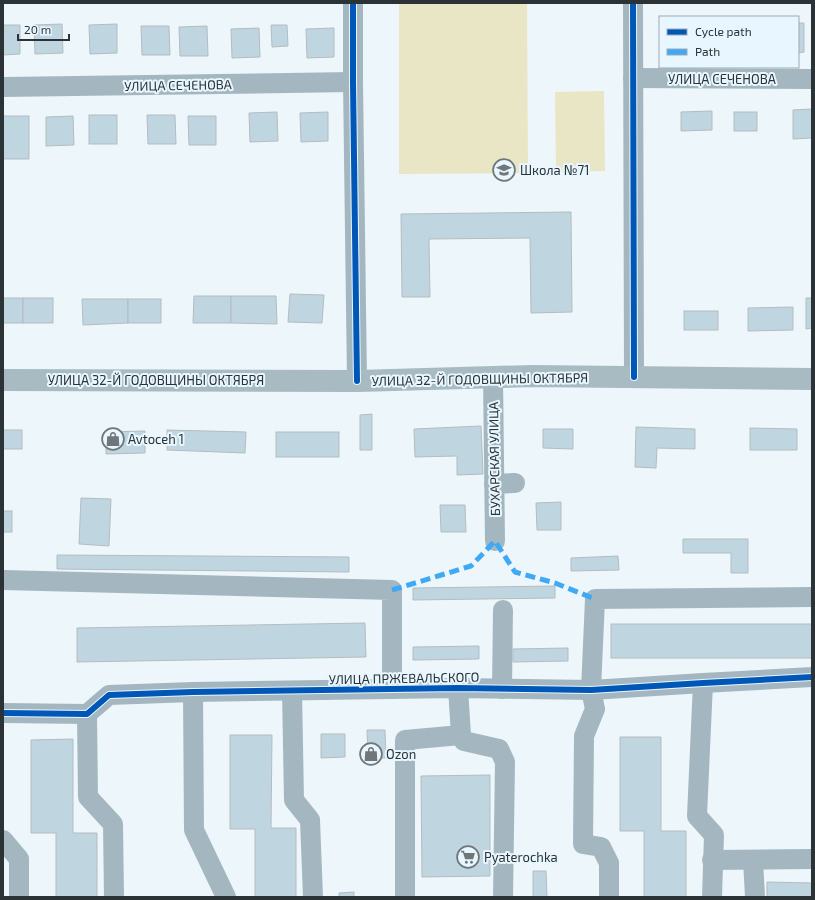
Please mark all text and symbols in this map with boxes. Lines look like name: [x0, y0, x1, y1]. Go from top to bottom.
scale bar: [18, 16, 69, 42]
legend: [659, 16, 799, 68]
text: 20 m: [24, 22, 51, 36]
text: Cycle path: [695, 24, 752, 38]
text: Path: [695, 44, 720, 58]
street label: УЛИЦА СЕЧЕНОВА: [668, 71, 776, 87]
street label: УЛИЦА СЕЧЕНОВА: [124, 76, 232, 94]
school or university icon: Школа №71: [491, 157, 517, 183]
place label: Школа №71: [520, 162, 589, 178]
street label: УЛИЦА 32-Й ГОДОВЩИНЫ ОКТЯБРЯ: [372, 369, 588, 389]
street label: УЛИЦА 32-Й ГОДОВЩИНЫ ОКТЯБРЯ: [48, 372, 264, 388]
street label: БУХАРСКАЯ УЛИЦА: [485, 402, 503, 516]
shop icon: Avtoceh 1: [100, 426, 126, 452]
place label: Avtoceh 1: [128, 431, 184, 447]
street label: УЛИЦА ПРЖЕВАЛЬСКОГО: [328, 669, 480, 687]
shop icon: Ozon: [358, 741, 384, 767]
place label: Ozon: [386, 746, 416, 762]
supermarket icon: Pyaterochka: [455, 844, 481, 870]
place label: Pyaterochka: [484, 849, 558, 865]

